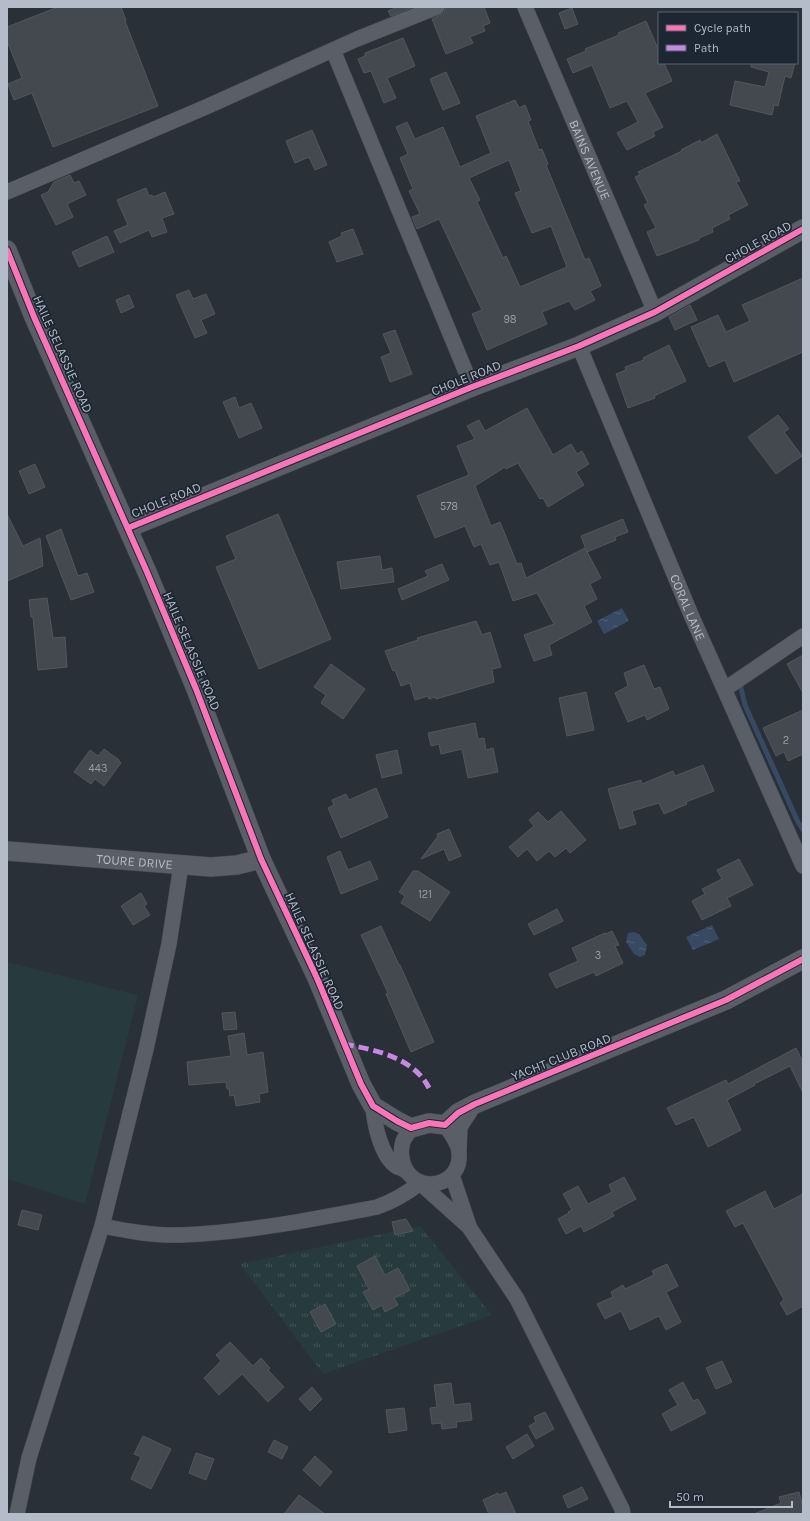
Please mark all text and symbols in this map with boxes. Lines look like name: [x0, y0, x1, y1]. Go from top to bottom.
legend: [658, 12, 798, 64]
text: Cycle path: [694, 21, 751, 35]
text: Path: [694, 41, 719, 55]
street label: BAINS AVENUE: [566, 117, 614, 202]
street label: CHOLE ROAD: [722, 218, 794, 266]
street label: HAILE SELASSIE ROAD: [30, 293, 96, 415]
house number: 98: [503, 313, 517, 326]
street label: CHOLE ROAD: [429, 357, 503, 399]
street label: CHOLE ROAD: [129, 479, 203, 521]
house number: 578: [440, 500, 458, 513]
street label: CORAL LANE: [667, 572, 709, 643]
street label: HAILE SELASSIE ROAD: [160, 590, 224, 712]
house number: 2: [783, 734, 789, 747]
house number: 443: [89, 762, 107, 775]
street label: TOURE DRIVE: [96, 851, 173, 871]
house number: 121: [418, 888, 432, 901]
street label: HAILE SELASSIE ROAD: [282, 890, 348, 1012]
house number: 3: [595, 949, 601, 962]
street label: YACHT CLUB ROAD: [509, 1030, 613, 1084]
scale bar: [670, 1483, 792, 1509]
text: 50 m: [676, 1490, 704, 1504]

